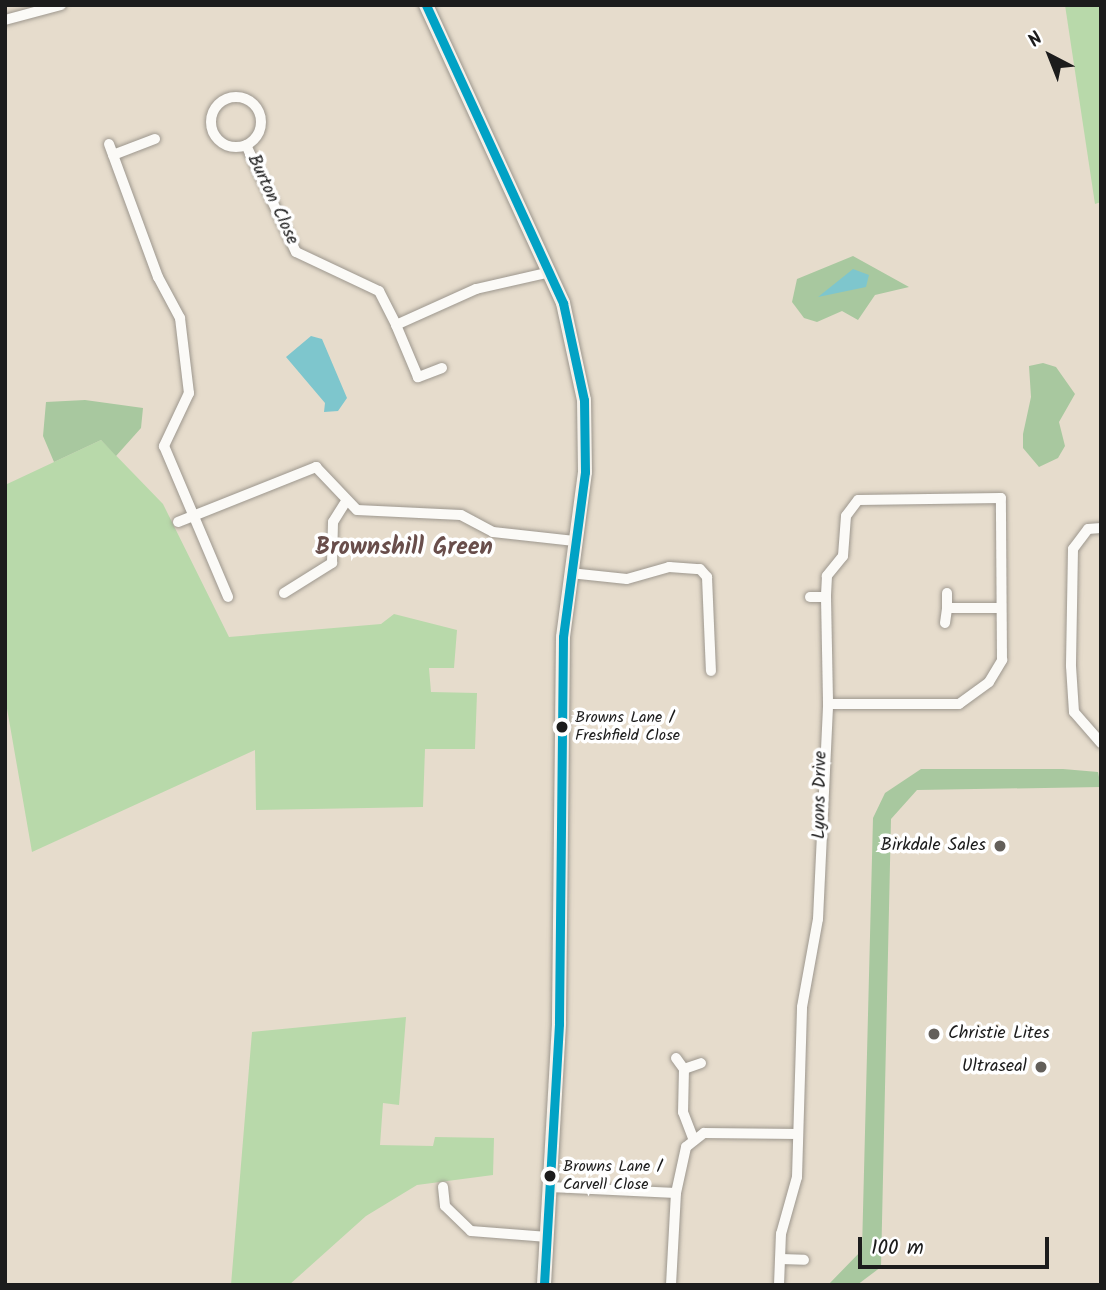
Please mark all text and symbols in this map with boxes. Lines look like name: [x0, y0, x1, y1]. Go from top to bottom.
north arrow: [1015, 21, 1085, 91]
text: N: [1021, 25, 1050, 56]
street label: Burton Close: [242, 151, 302, 249]
district label: Brownshill Green: [315, 534, 493, 562]
place label: Browns Lane / Freshfield Close: [575, 708, 680, 746]
marker: Browns Lane / Freshfield Close: [555, 720, 569, 734]
street label: Lyons Drive: [809, 751, 833, 839]
place label: Birkdale Sales: [881, 835, 986, 857]
marker: Birkdale Sales: [992, 838, 1008, 854]
place label: Christie Lites: [948, 1023, 1050, 1045]
marker: Christie Lites: [926, 1026, 942, 1042]
place label: Ultraseal: [962, 1056, 1027, 1078]
marker: Ultraseal: [1033, 1059, 1049, 1075]
place label: Browns Lane / Carvell Close: [563, 1157, 662, 1195]
marker: Browns Lane / Carvell Close: [543, 1169, 557, 1183]
scale bar: [861, 1224, 1052, 1268]
text: 100 m: [871, 1232, 924, 1265]

